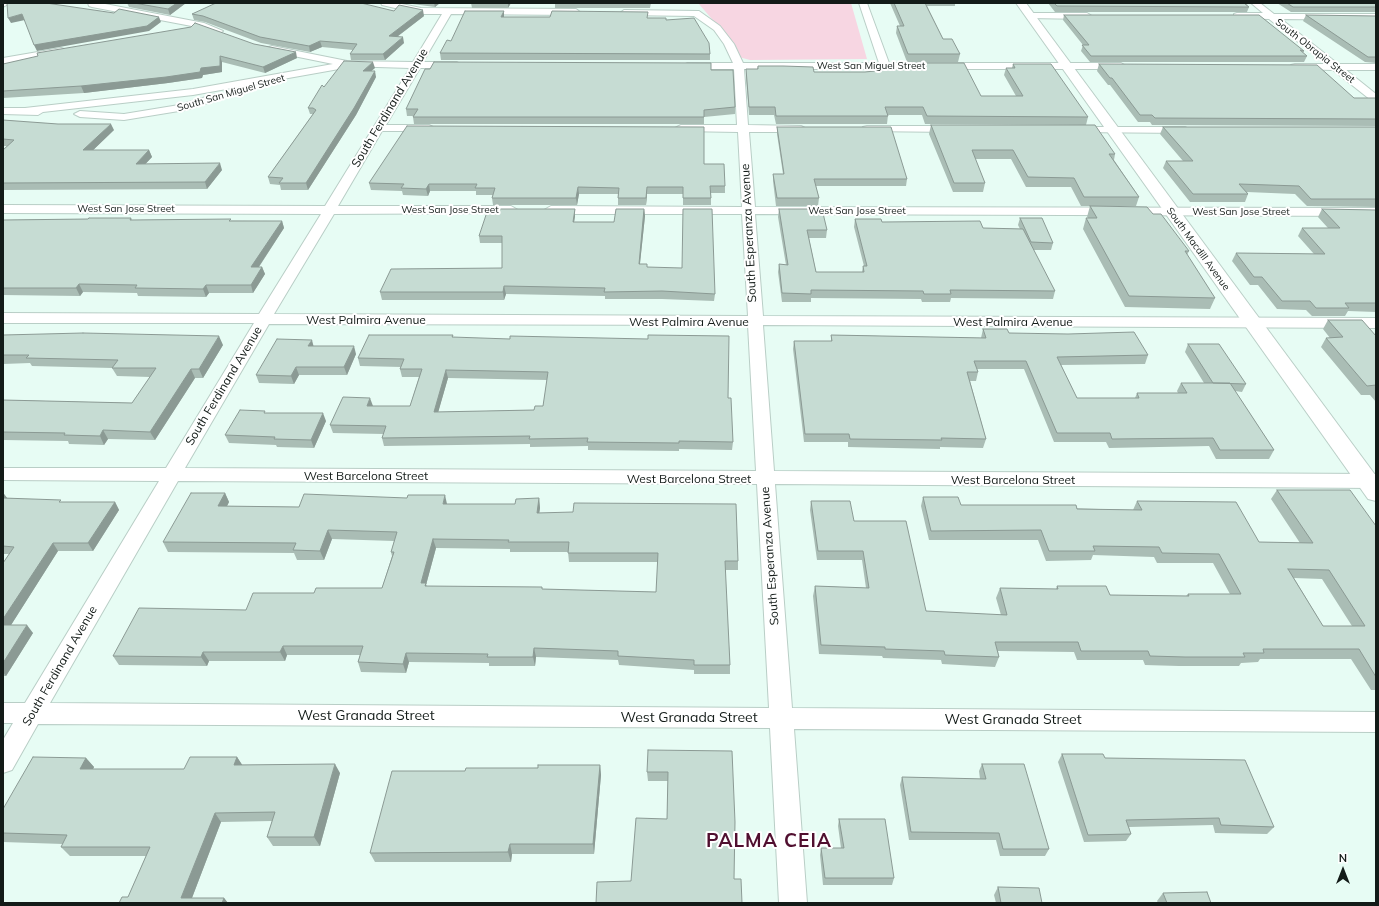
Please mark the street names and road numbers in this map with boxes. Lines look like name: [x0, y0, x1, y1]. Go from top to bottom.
street label: South Obrapia Street: [1273, 16, 1357, 86]
street label: South Ferdinand Avenue: [349, 46, 431, 170]
street label: West San Miguel Street: [817, 60, 925, 72]
street label: South San Miguel Street: [176, 72, 286, 114]
street label: South Esperanza Avenue: [738, 163, 760, 303]
street label: West San Jose Street: [77, 203, 175, 215]
street label: West San Jose Street: [401, 204, 499, 216]
street label: West San Jose Street: [808, 205, 906, 217]
street label: South Macdill Avenue: [1164, 205, 1232, 293]
street label: West San Jose Street: [1192, 206, 1290, 218]
street label: West Palmira Avenue: [306, 313, 426, 327]
street label: West Palmira Avenue: [629, 315, 749, 329]
street label: West Palmira Avenue: [953, 315, 1073, 329]
street label: South Ferdinand Avenue: [183, 324, 265, 448]
street label: West Barcelona Street: [304, 469, 428, 483]
street label: West Barcelona Street: [627, 472, 751, 486]
street label: West Barcelona Street: [951, 473, 1075, 487]
street label: South Esperanza Avenue: [758, 486, 782, 626]
street label: South Ferdinand Avenue: [20, 603, 100, 729]
street label: West Granada Street: [297, 708, 435, 724]
street label: West Granada Street: [620, 710, 758, 726]
street label: West Granada Street: [944, 712, 1082, 728]

